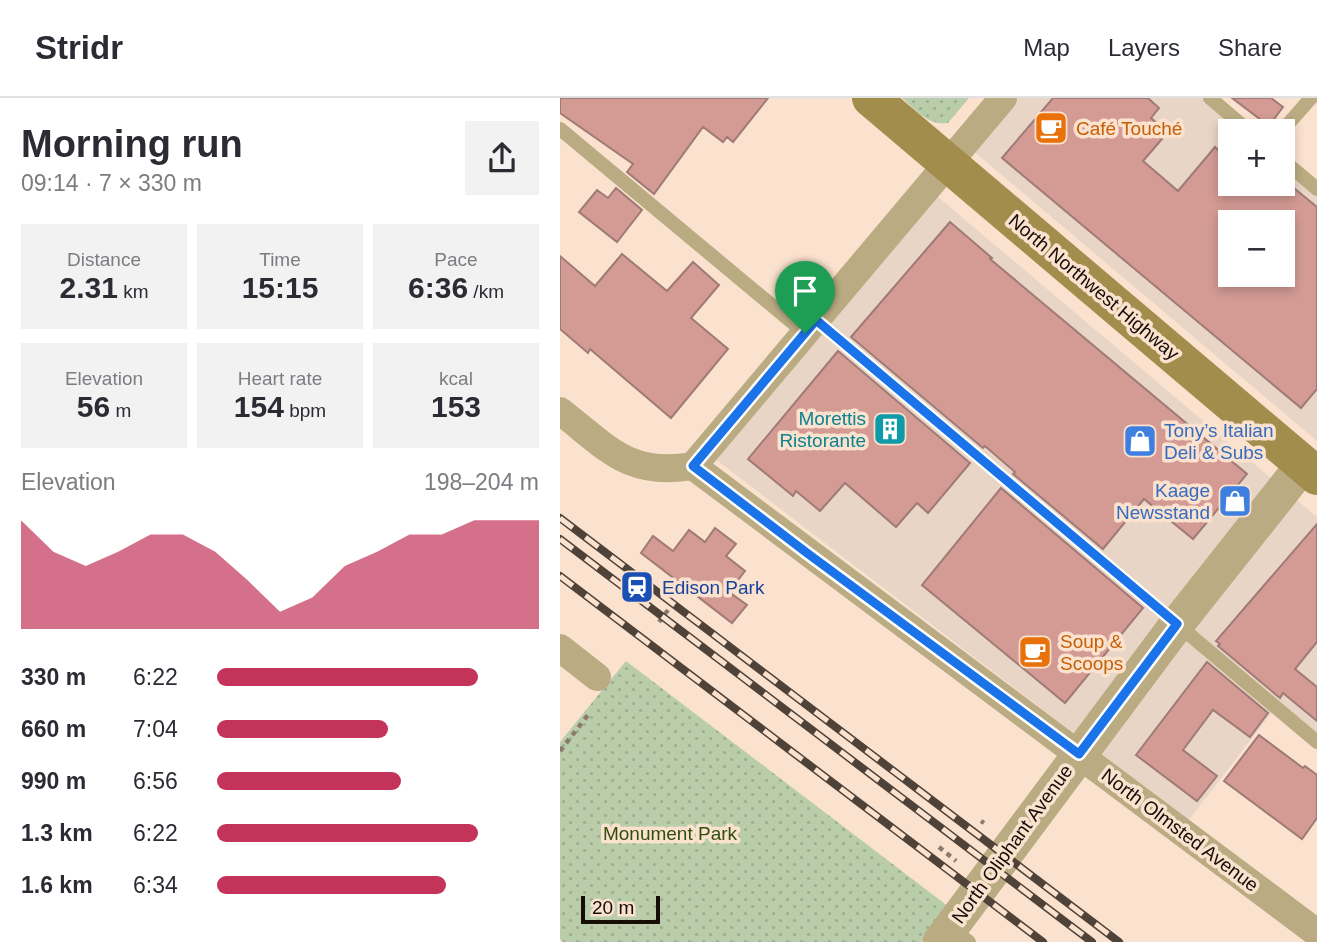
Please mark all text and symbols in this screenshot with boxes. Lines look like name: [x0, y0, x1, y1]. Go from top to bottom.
text: Stridr: [35, 29, 123, 66]
text: Map: [1023, 34, 1070, 61]
text: Layers: [1108, 34, 1180, 61]
text: Share: [1218, 34, 1282, 61]
cafe icon: Café Touché: [1032, 109, 1070, 147]
place label: Café Touché: [1076, 118, 1182, 139]
map controls: [1218, 119, 1295, 287]
button: +: [1218, 119, 1295, 196]
button: share: [465, 121, 539, 195]
text: Morning run: [21, 123, 243, 165]
text: 09:14 · 7 × 330 m: [21, 170, 202, 196]
street label: North Northwest Highway: [1005, 210, 1184, 365]
button: −: [1218, 210, 1295, 287]
text: Distance: [67, 249, 141, 270]
text: Time: [259, 249, 301, 270]
text: Pace: [434, 249, 478, 270]
pin: [775, 261, 835, 333]
text: 2.31: [60, 271, 118, 304]
text: 15:15: [242, 271, 318, 304]
text: 6:36: [408, 271, 468, 304]
icon: arrive: [786, 272, 824, 310]
text: km: [118, 281, 149, 302]
text: /km: [468, 281, 504, 302]
text: Elevation: [65, 368, 143, 389]
text: Heart rate: [238, 368, 322, 389]
text: kcal: [439, 368, 473, 389]
text: 56: [77, 390, 110, 423]
text: 154: [234, 390, 284, 423]
text: 153: [431, 390, 481, 423]
text: m: [110, 400, 131, 421]
text: bpm: [284, 400, 326, 421]
place label: Morettis Ristorante: [779, 408, 866, 451]
building icon: Morettis Ristorante: [871, 410, 909, 448]
place label: Tony’s Italian Deli & Subs: [1164, 420, 1274, 463]
shop icon: Tony’s Italian Deli & Subs: [1121, 422, 1159, 460]
text: Elevation: [21, 469, 116, 495]
text: 198–204 m: [424, 469, 539, 495]
place label: Kaage Newsstand: [1116, 480, 1210, 523]
shop icon: Kaage Newsstand: [1216, 482, 1254, 520]
station icon: Edison Park: [618, 568, 656, 606]
place label: Edison Park: [662, 577, 765, 598]
place label: Soup & Scoops: [1060, 631, 1123, 674]
cafe icon: Soup & Scoops: [1016, 633, 1054, 671]
text: 330 m: [21, 664, 86, 690]
text: 6:22: [133, 664, 178, 690]
text: 660 m: [21, 716, 86, 742]
text: 7:04: [133, 716, 178, 742]
street label: North Oliphant Avenue: [947, 761, 1077, 927]
street label: North Olmsted Avenue: [1097, 764, 1263, 896]
text: 990 m: [21, 768, 86, 794]
text: 6:56: [133, 768, 178, 794]
text: 1.3 km: [21, 820, 93, 846]
text: 6:22: [133, 820, 178, 846]
park label: Monument Park: [603, 823, 738, 844]
text: 1.6 km: [21, 872, 93, 898]
text: 6:34: [133, 872, 178, 898]
scale bar: [581, 893, 660, 925]
text: 20 m: [592, 897, 634, 918]

